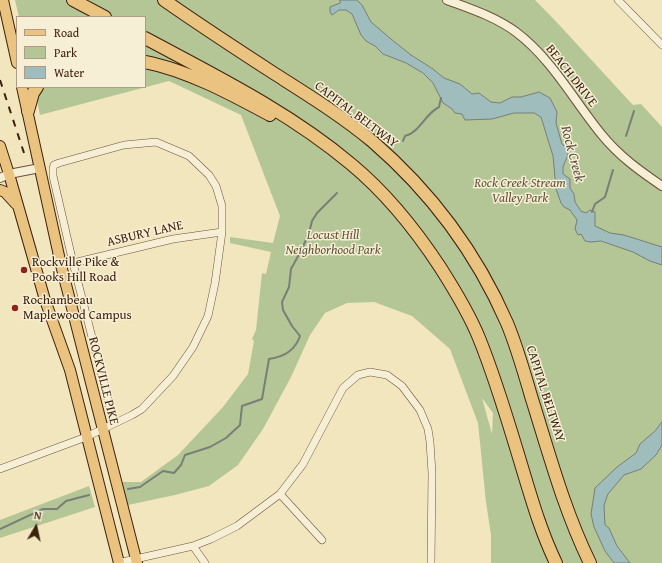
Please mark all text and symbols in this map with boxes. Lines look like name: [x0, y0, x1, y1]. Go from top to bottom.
legend: [16, 16, 146, 88]
text: Road: [54, 24, 79, 41]
street label: BEACH DRIVE: [542, 42, 600, 110]
text: Park: [54, 44, 77, 61]
text: Water: [54, 64, 84, 81]
street label: CAPITAL BELTWAY: [311, 79, 401, 151]
water label: Rock Creek: [556, 124, 588, 184]
park label: Rock Creek Stream Valley Park: [474, 176, 566, 207]
street label: ASBURY LANE: [105, 218, 185, 250]
park label: Locust Hill Neighborhood Park: [285, 228, 381, 259]
place label: Rockville Pike & Pooks Hill Road: [32, 255, 119, 286]
marker: Rockville Pike & Pooks Hill Road: [19, 265, 29, 275]
place label: Rochambeau Maplewood Campus: [23, 293, 132, 324]
marker: Rochambeau Maplewood Campus: [10, 303, 20, 313]
street label: ROCKVILLE PIKE: [85, 335, 121, 427]
street label: CAPITAL BELTWAY: [522, 344, 568, 444]
north arrow: [16, 507, 56, 547]
text: N: [33, 507, 43, 524]

